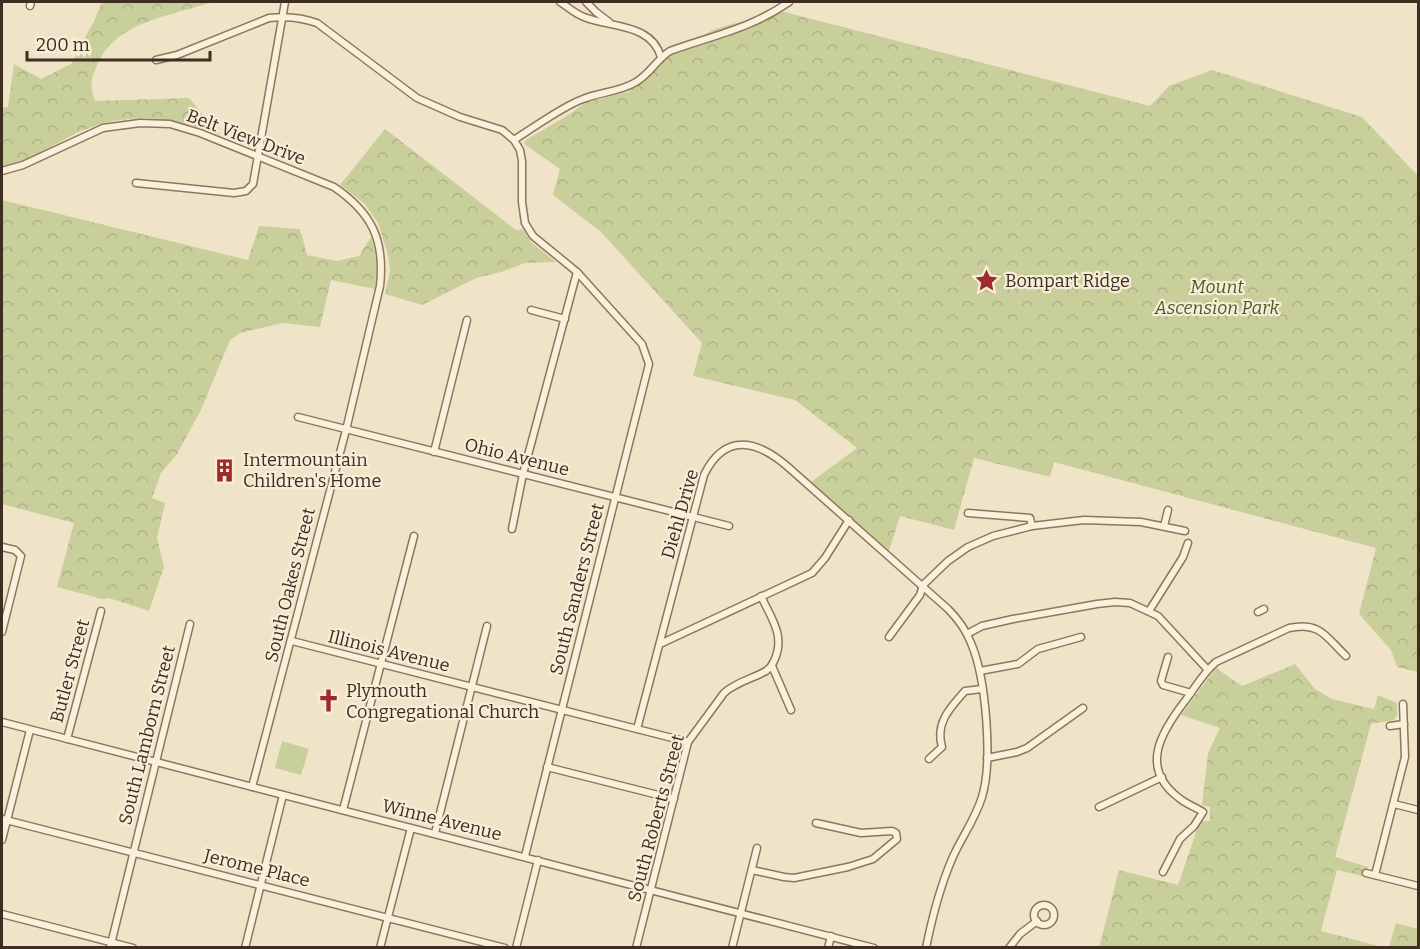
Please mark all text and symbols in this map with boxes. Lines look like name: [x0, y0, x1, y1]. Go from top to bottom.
scale bar: [27, 24, 210, 62]
text: 200 m: [36, 34, 90, 56]
street label: Belt View Drive: [184, 104, 308, 170]
place icon: Bompart Ridge: [974, 268, 1000, 294]
place label: Bompart Ridge: [1005, 270, 1130, 292]
park label: Mount Ascension Park: [1154, 276, 1279, 319]
street label: Ohio Avenue: [462, 433, 572, 481]
place label: Intermountain Children's Home: [243, 449, 381, 492]
building icon: Intermountain Children's Home: [212, 457, 238, 483]
street label: Diehl Drive: [657, 467, 703, 561]
street label: South Sanders Street: [545, 500, 609, 677]
street label: South Oakes Street: [260, 505, 320, 665]
street label: Butler Street: [46, 616, 94, 725]
street label: Illinois Avenue: [326, 625, 452, 677]
street label: South Lamborn Street: [114, 642, 180, 827]
place label: Plymouth Congregational Church: [346, 680, 539, 723]
church icon: Plymouth Congregational Church: [315, 688, 341, 714]
street label: South Roberts Street: [623, 731, 689, 904]
street label: Winne Avenue: [380, 795, 504, 845]
street label: Jerome Place: [201, 844, 312, 892]

